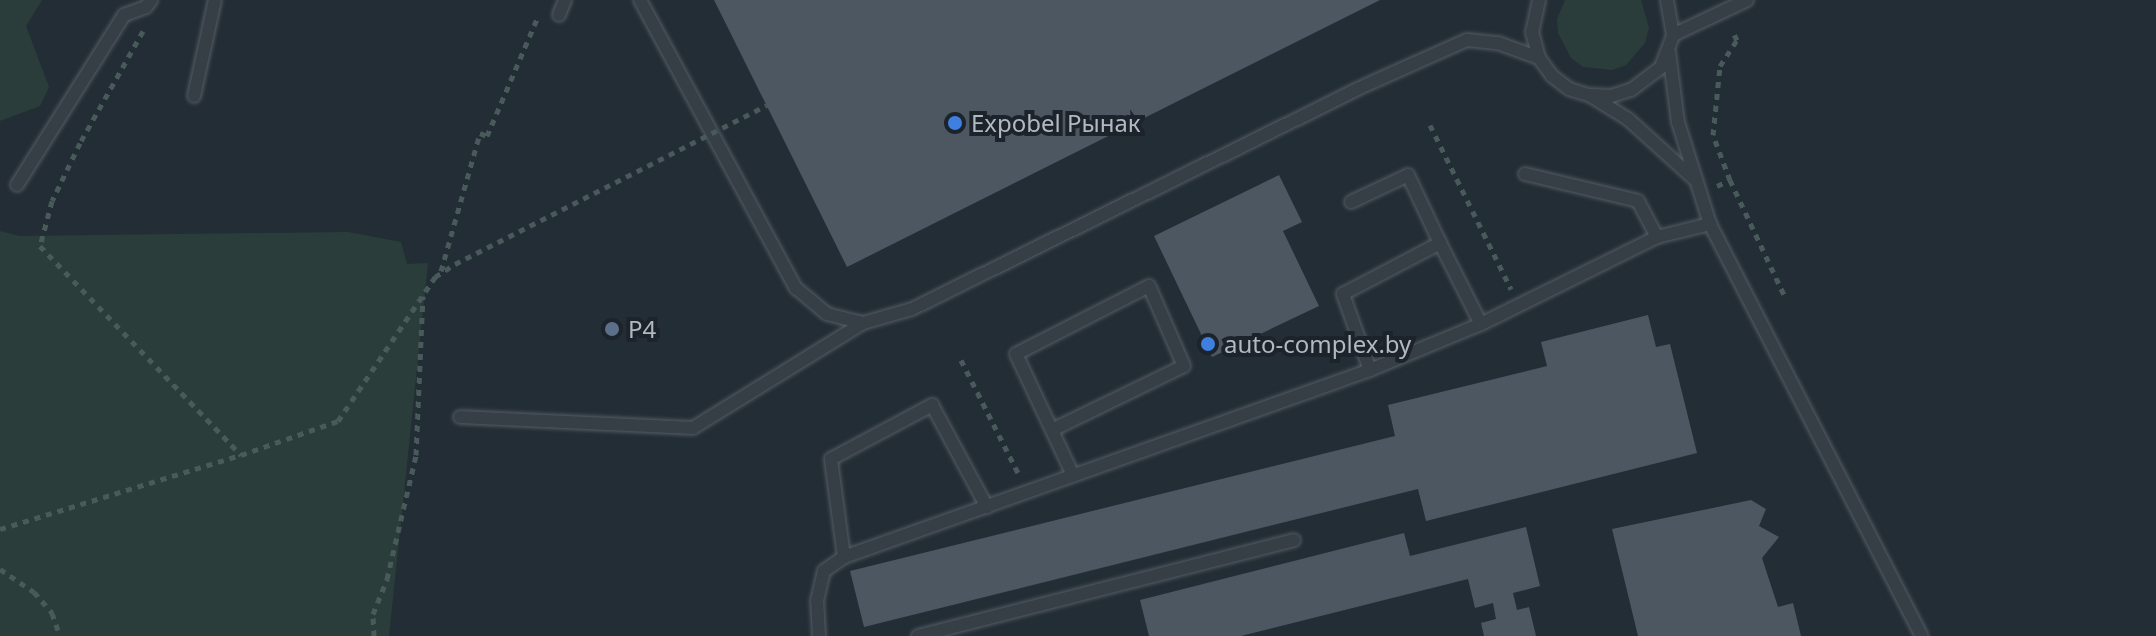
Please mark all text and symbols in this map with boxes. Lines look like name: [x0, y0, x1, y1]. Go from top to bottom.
place label: Expobel Рынак: [971, 109, 1141, 137]
marker: Expobel Рынак: [946, 114, 964, 132]
place label: P4: [628, 315, 656, 343]
marker: P4: [603, 320, 621, 338]
place label: auto-complex.by: [1224, 330, 1411, 358]
marker: auto-complex.by: [1199, 335, 1217, 353]

